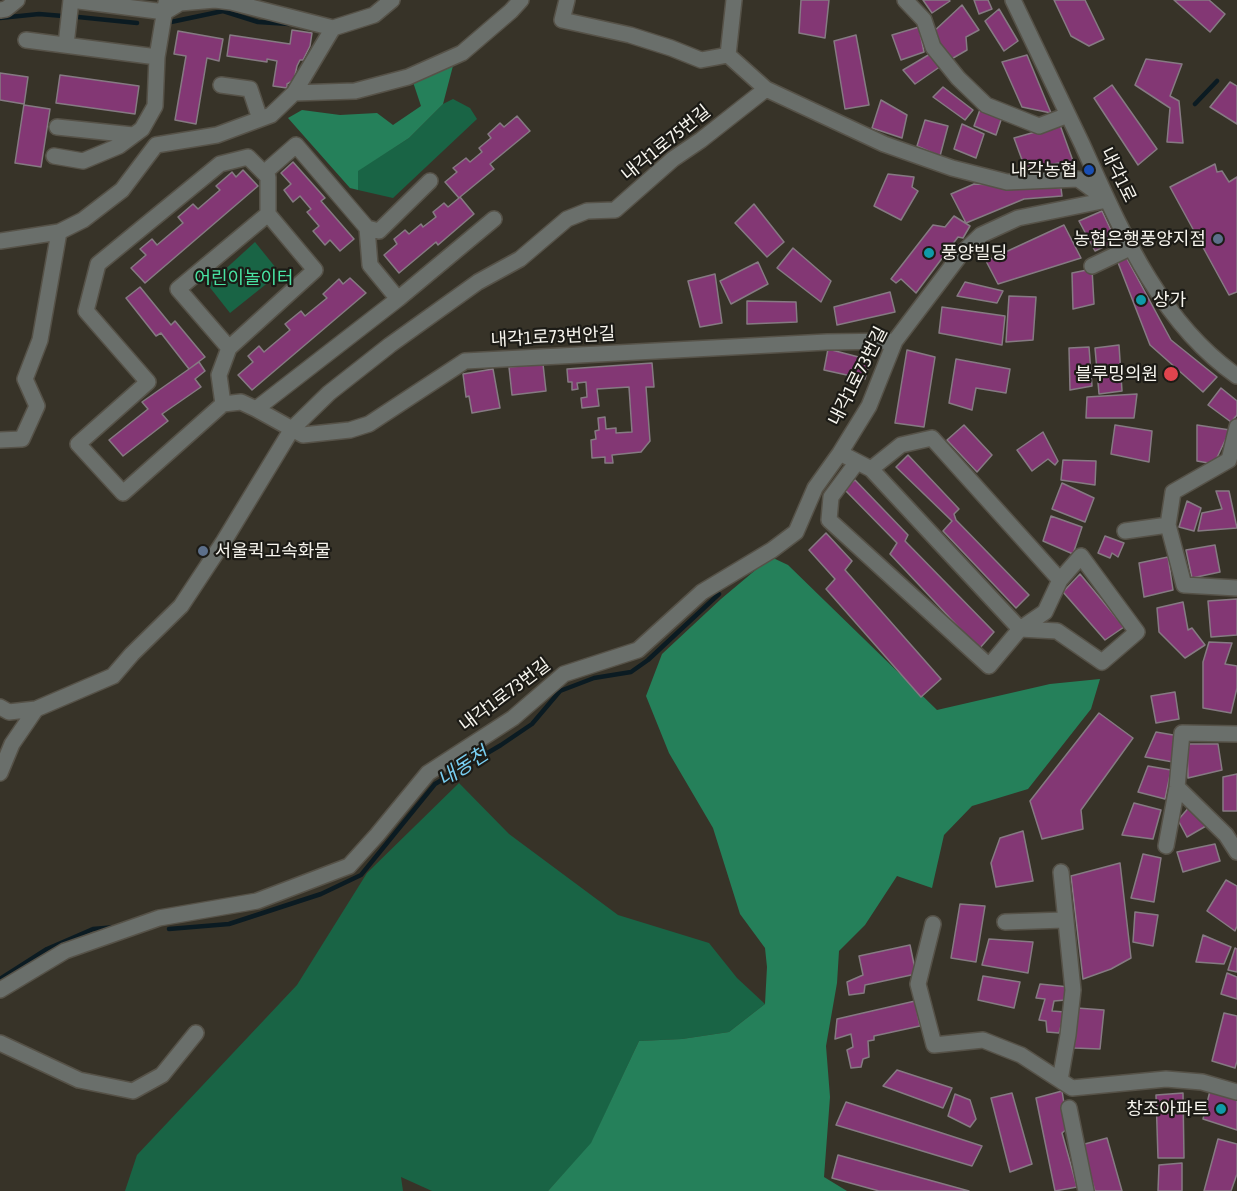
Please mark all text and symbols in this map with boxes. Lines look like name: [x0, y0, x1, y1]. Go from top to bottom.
street label: 내각1로75번길: [617, 101, 715, 185]
street label: 내각1로: [1096, 144, 1140, 206]
place label: 내각농협: [1011, 159, 1077, 181]
marker: 내각농협: [1082, 163, 1096, 177]
place label: 농협은행풍양지점: [1074, 228, 1206, 250]
marker: 농협은행풍양지점: [1211, 232, 1225, 246]
place label: 풍양빌딩: [941, 242, 1007, 264]
marker: 풍양빌딩: [922, 246, 936, 260]
park label: 어린이놀이터: [194, 267, 294, 289]
place label: 상가: [1153, 289, 1186, 311]
marker: 상가: [1134, 293, 1148, 307]
street label: 내각1로73번안길: [490, 323, 616, 351]
street label: 내각1로73번길: [824, 323, 892, 429]
place label: 블루밍의원: [1075, 363, 1158, 385]
marker: 블루밍의원: [1162, 365, 1180, 383]
place label: 서울퀵고속화물: [215, 540, 331, 562]
marker: 서울퀵고속화물: [196, 544, 210, 558]
street label: 내각1로73번길: [455, 654, 555, 736]
water label: 내동천: [433, 742, 493, 792]
place label: 창조아파트: [1126, 1098, 1209, 1120]
marker: 창조아파트: [1214, 1102, 1228, 1116]

